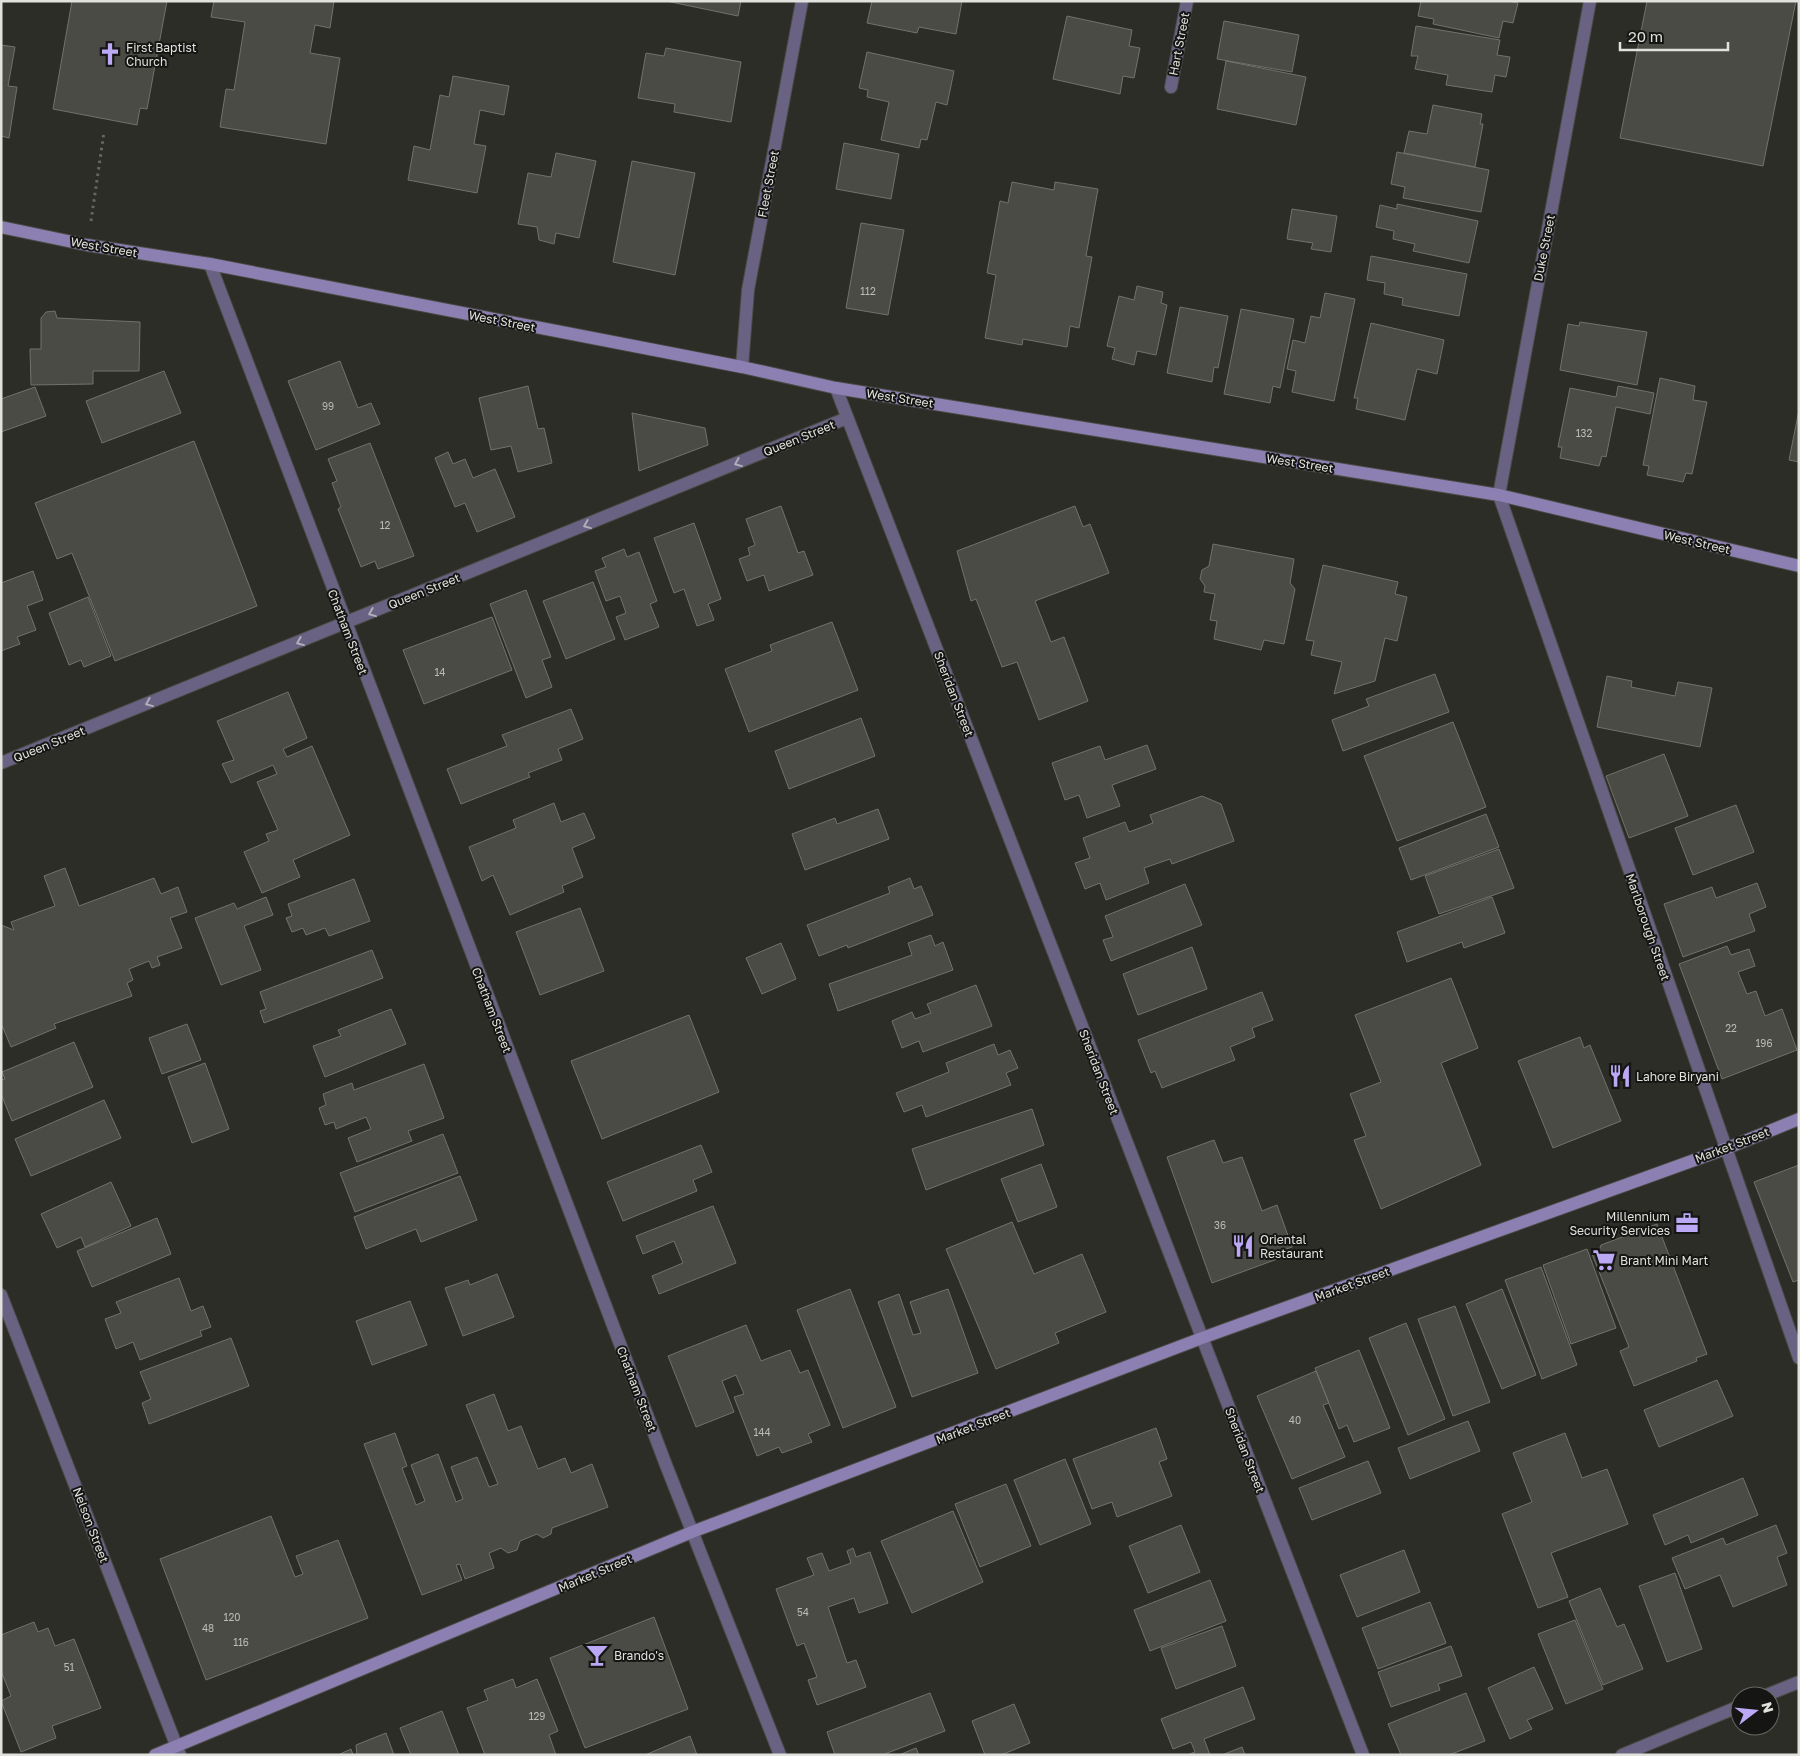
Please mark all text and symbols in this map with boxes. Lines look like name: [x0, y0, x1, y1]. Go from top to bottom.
street label: Hart Street: [1166, 11, 1193, 77]
scale bar: [1620, 20, 1728, 52]
text: 20 m: [1628, 27, 1663, 45]
place label: First Baptist Church: [126, 40, 197, 69]
church icon: First Baptist Church: [97, 41, 123, 67]
street label: Fleet Street: [754, 149, 782, 219]
street label: Duke Street: [1530, 213, 1558, 283]
street label: West Street: [69, 234, 139, 260]
house number: 112: [860, 285, 876, 297]
street label: West Street: [467, 307, 537, 335]
street label: West Street: [865, 385, 935, 411]
house number: 99: [322, 400, 334, 412]
street label: Queen Street: [761, 417, 837, 459]
house number: 132: [1576, 427, 1592, 439]
street label: West Street: [1265, 450, 1335, 476]
one-way arrow: [734, 457, 742, 467]
one-way arrow: [583, 518, 592, 529]
house number: 12: [380, 519, 391, 531]
street label: West Street: [1662, 527, 1732, 557]
street label: Queen Street: [386, 570, 462, 612]
street label: Chatham Street: [325, 587, 371, 677]
one-way arrow: [368, 606, 377, 617]
one-way arrow: [296, 636, 305, 646]
street label: Sheridan Street: [931, 649, 977, 739]
house number: 14: [435, 666, 445, 678]
one-way arrow: [145, 697, 154, 707]
street label: Queen Street: [11, 723, 87, 765]
street label: Marlborough Street: [1623, 871, 1673, 983]
street label: Chatham Street: [469, 965, 515, 1055]
house number: 22: [1725, 1022, 1737, 1034]
street label: Sheridan Street: [1076, 1027, 1122, 1117]
house number: 196: [1756, 1037, 1772, 1049]
restaurant icon: Lahore Biryani: [1607, 1063, 1633, 1089]
place label: Lahore Biryani: [1636, 1069, 1719, 1084]
street label: Market Street: [1693, 1124, 1772, 1166]
place label: Millennium Security Services: [1569, 1209, 1670, 1238]
office icon: Millennium Security Services: [1674, 1210, 1700, 1236]
house number: 36: [1214, 1219, 1226, 1231]
place label: Oriental Restaurant: [1260, 1232, 1324, 1261]
restaurant icon: Oriental Restaurant: [1230, 1233, 1256, 1259]
supermarket icon: Brant Mini Mart: [1591, 1247, 1617, 1273]
place label: Brant Mini Mart: [1620, 1253, 1709, 1268]
street label: Market Street: [1313, 1263, 1392, 1304]
street label: Chatham Street: [614, 1344, 660, 1434]
street label: Market Street: [934, 1405, 1013, 1447]
street label: Sheridan Street: [1222, 1405, 1268, 1495]
house number: 40: [1289, 1414, 1301, 1426]
house number: 144: [753, 1426, 771, 1438]
street label: Nelson Street: [70, 1485, 112, 1565]
street label: Market Street: [556, 1551, 634, 1595]
house number: 54: [797, 1606, 809, 1618]
house number: 120: [224, 1611, 240, 1623]
house number: 48: [202, 1622, 214, 1634]
house number: 116: [233, 1636, 249, 1648]
bar icon: Brando's: [584, 1642, 610, 1668]
place label: Brando's: [614, 1648, 664, 1663]
house number: 51: [64, 1661, 74, 1673]
north arrow: [1730, 1686, 1780, 1736]
text: N: [1758, 1700, 1778, 1715]
house number: 129: [529, 1710, 545, 1722]

